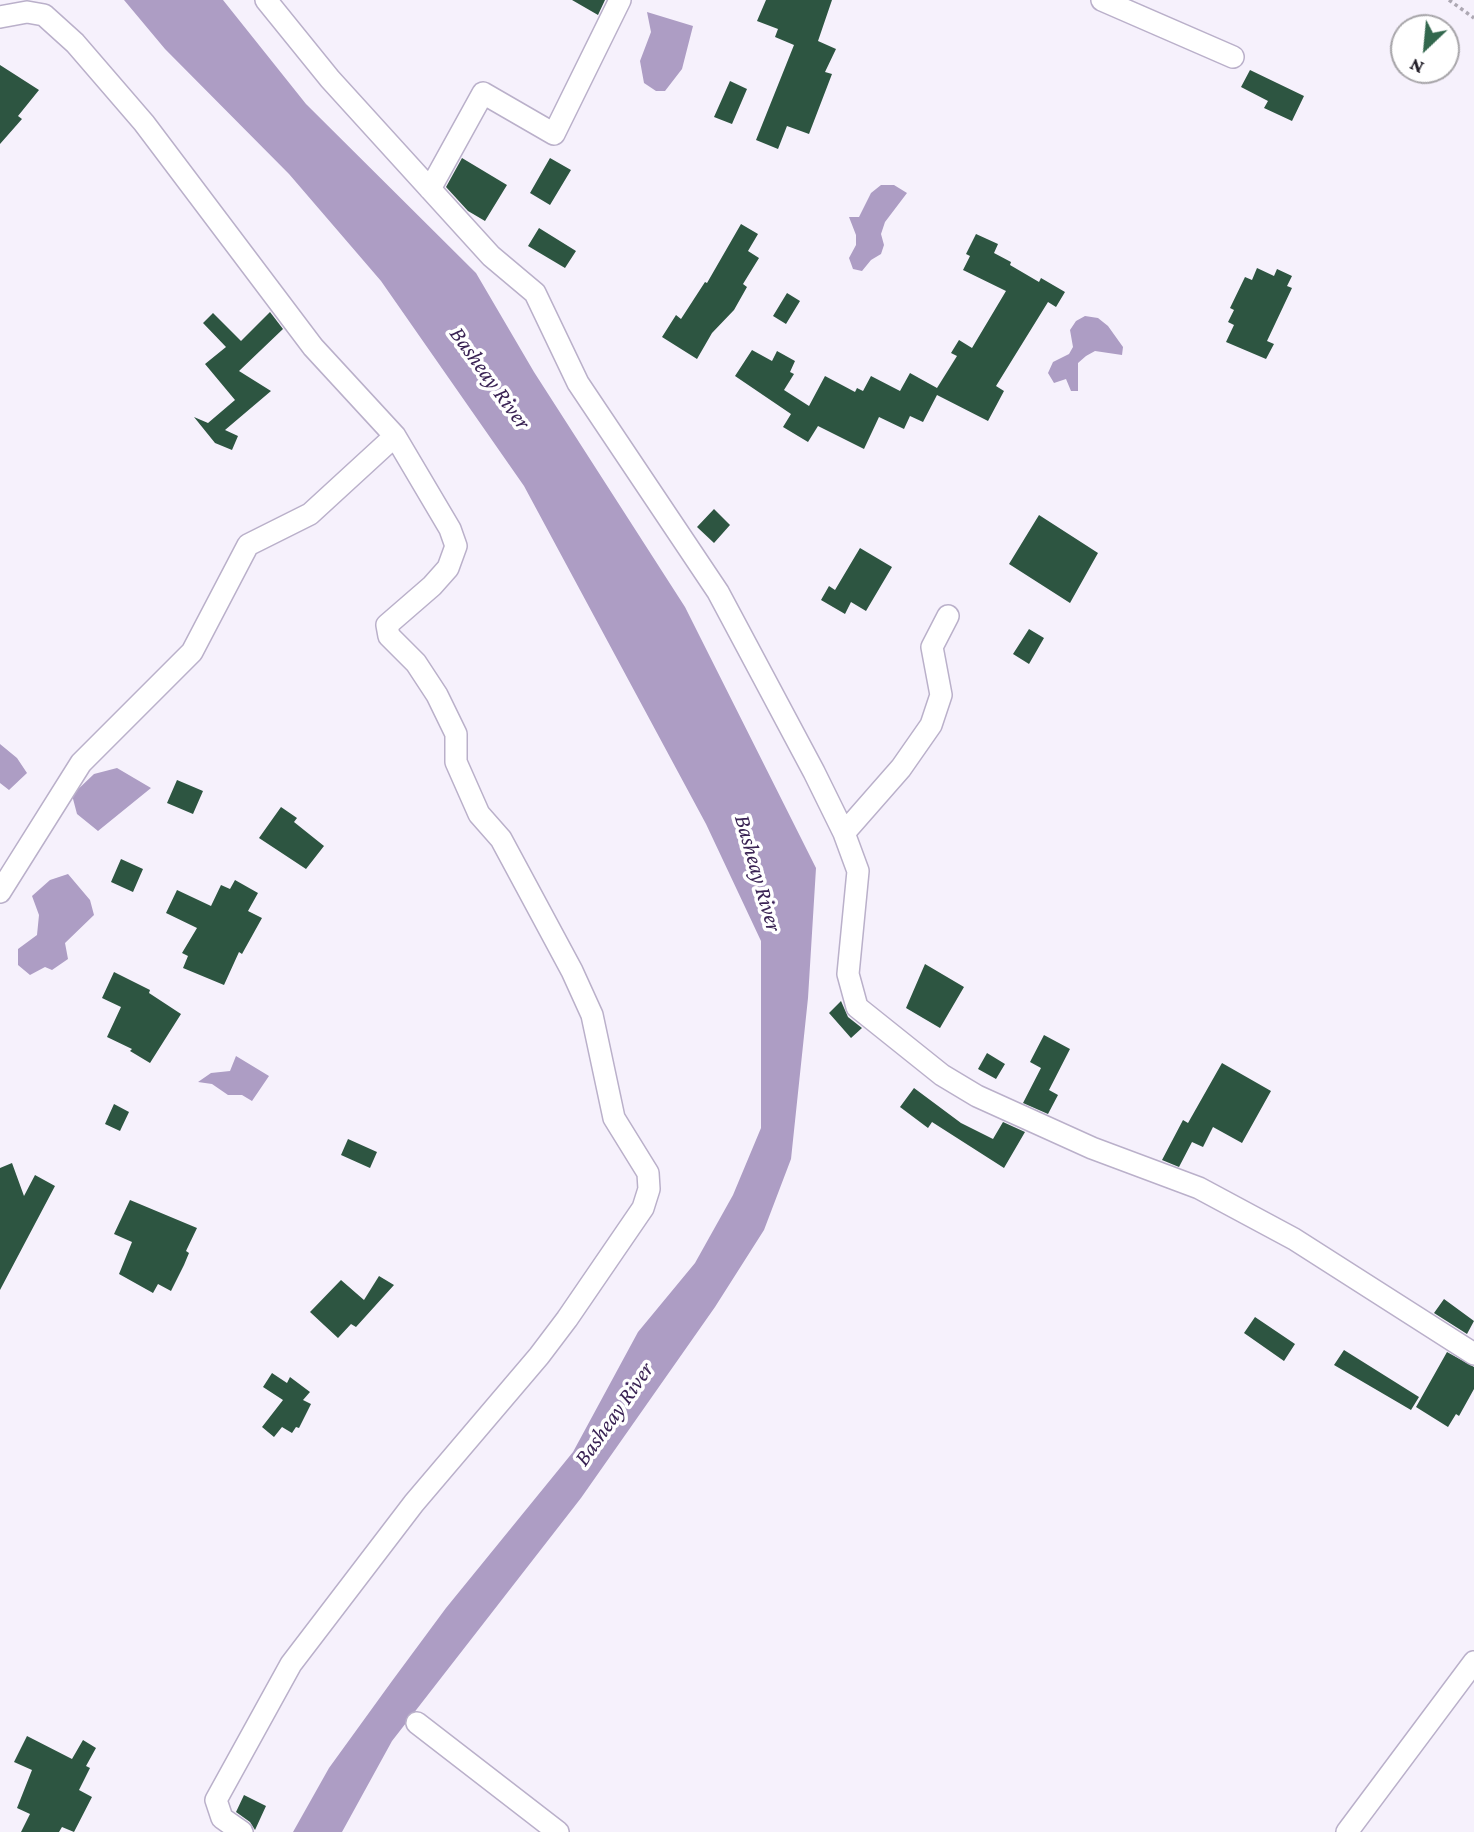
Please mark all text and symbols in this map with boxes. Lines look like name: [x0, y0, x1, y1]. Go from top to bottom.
north arrow: [1390, 14, 1460, 84]
text: N: [1406, 54, 1427, 79]
water label: Basheay River: [444, 321, 536, 435]
water label: Basheay River: [728, 811, 788, 935]
water label: Basheay River: [568, 1357, 660, 1471]

